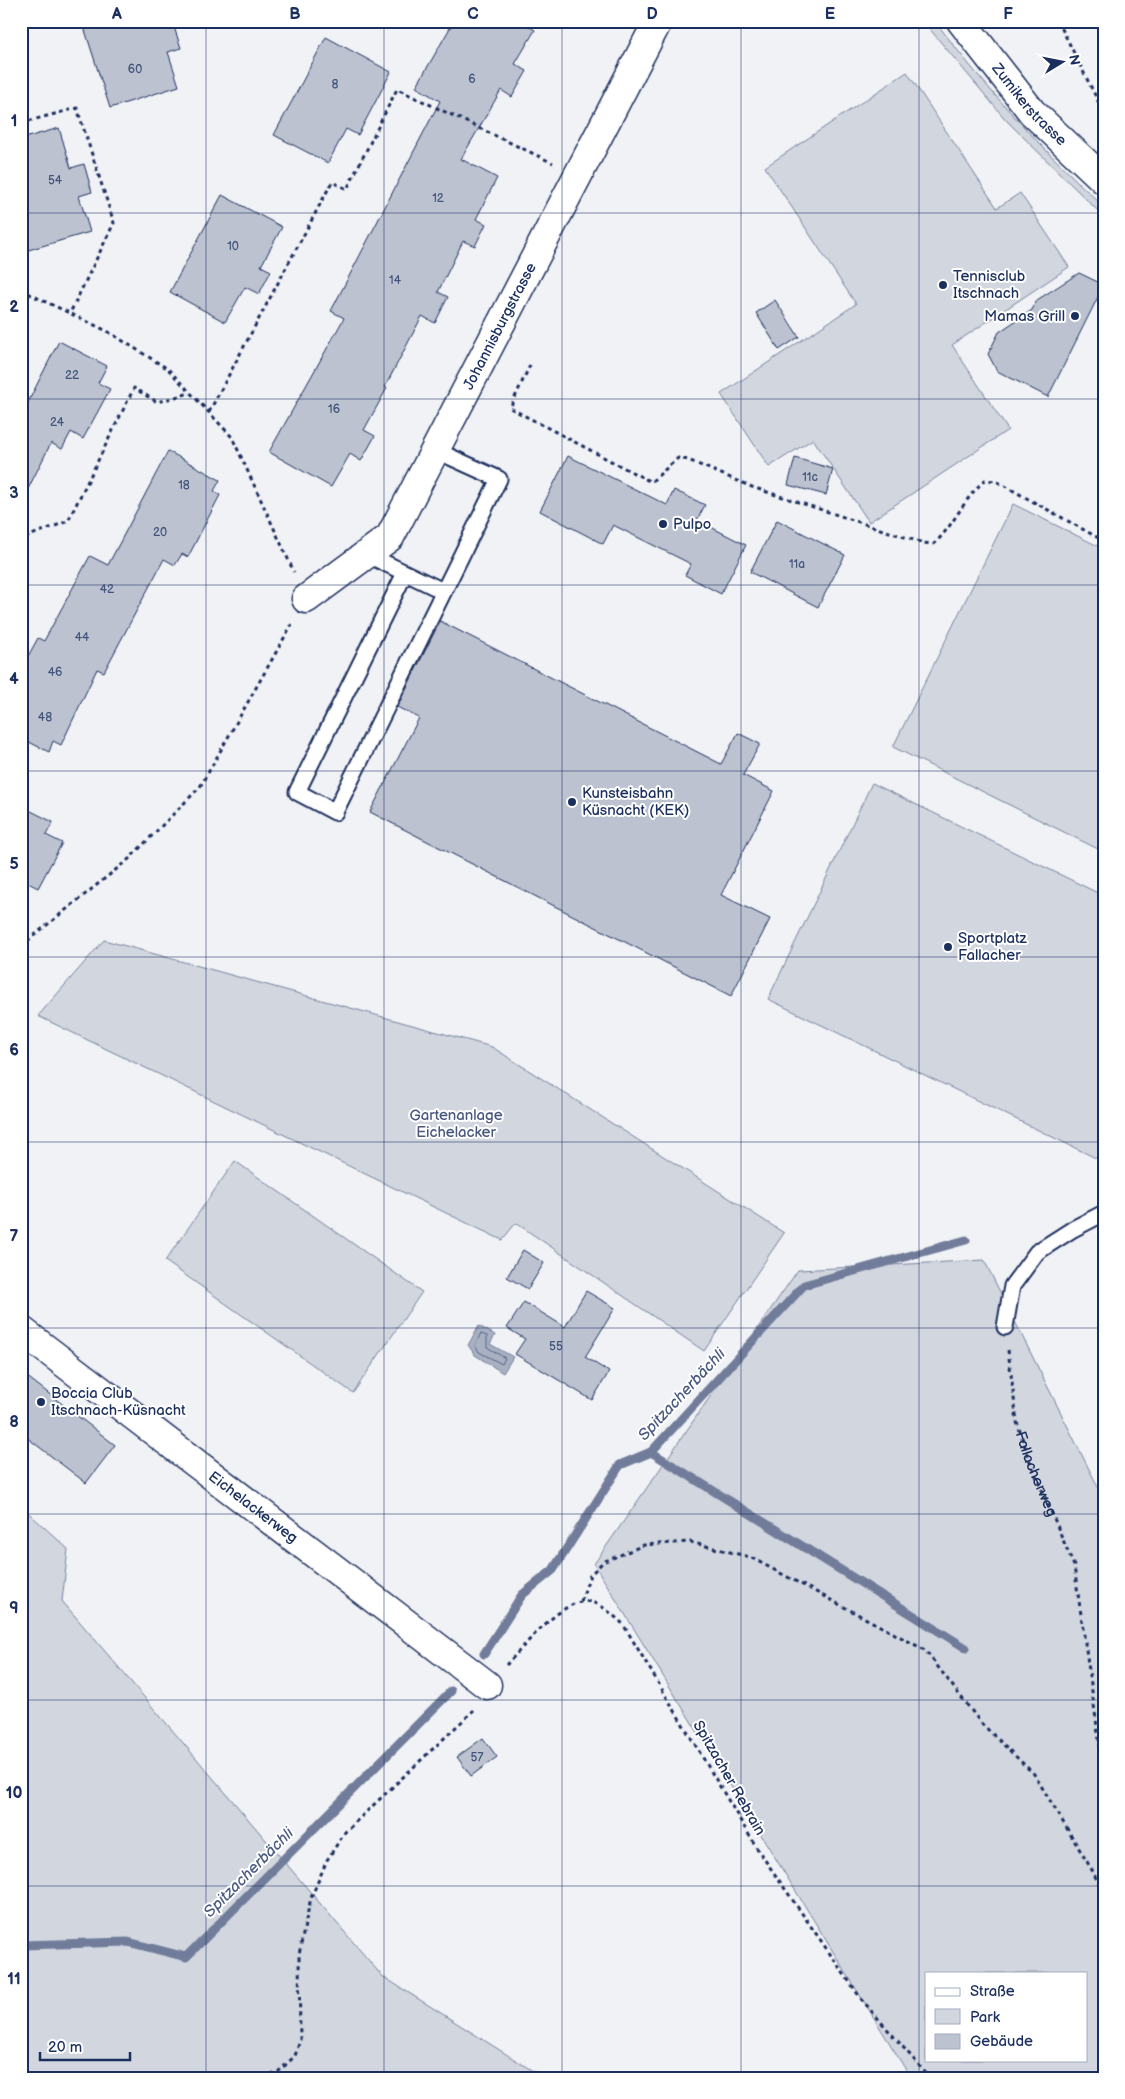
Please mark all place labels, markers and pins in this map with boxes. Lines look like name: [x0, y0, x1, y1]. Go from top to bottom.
place label: Tennisclub Itschnach: [953, 267, 1026, 303]
marker: Tennisclub Itschnach: [937, 279, 949, 291]
place label: Mamas Grill: [984, 307, 1065, 326]
marker: Mamas Grill: [1069, 310, 1081, 322]
place label: Pulpo: [673, 515, 711, 534]
marker: Pulpo: [657, 518, 669, 530]
place label: Kunsteisbahn Küsnacht (KEK): [582, 784, 689, 820]
marker: Kunsteisbahn Küsnacht (KEK): [566, 796, 578, 808]
place label: Sportplatz Fallacher: [958, 929, 1028, 965]
marker: Sportplatz Fallacher: [942, 941, 954, 953]
place label: Boccia Club Itschnach-Küsnacht: [51, 1384, 186, 1420]
marker: Boccia Club Itschnach-Küsnacht: [35, 1396, 47, 1408]

